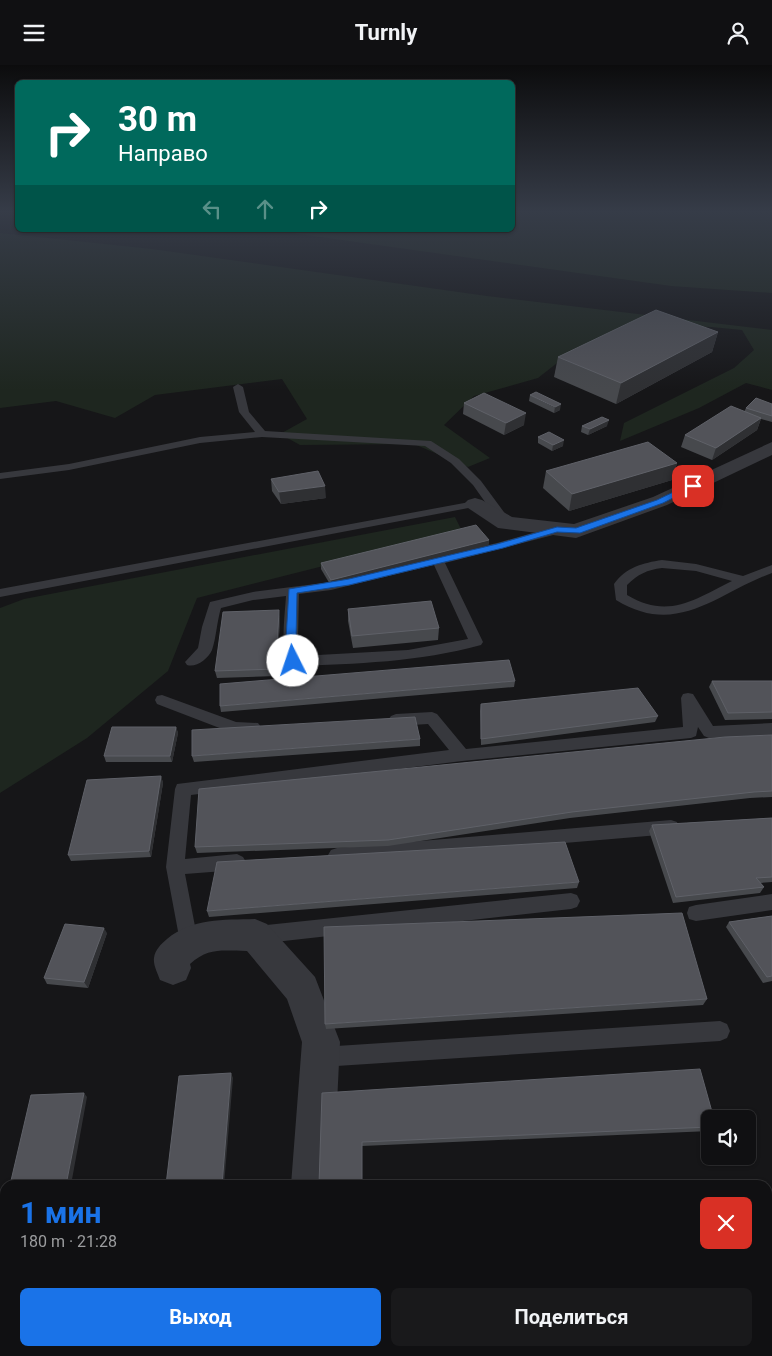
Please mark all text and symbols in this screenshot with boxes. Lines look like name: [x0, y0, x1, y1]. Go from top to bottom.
icon: menu: [20, 19, 48, 47]
icon: person: [724, 19, 752, 47]
text: Turnly: [355, 20, 417, 45]
text: 30 m: [118, 99, 197, 140]
icon: right: [35, 100, 100, 165]
text: Направо: [118, 141, 208, 166]
icon: left: [198, 195, 226, 223]
icon: ahead: [251, 195, 279, 223]
icon: right: [304, 195, 332, 223]
pin: [672, 465, 714, 507]
icon: arrive: [679, 472, 707, 500]
position arrow: [266, 634, 318, 686]
map controls: [701, 1110, 756, 1165]
button: sound: [701, 1110, 756, 1165]
text: 1 мин: [20, 1195, 101, 1230]
button: close: [700, 1197, 752, 1249]
text: 180 m · 21:28: [20, 1232, 117, 1251]
button: Выход: [20, 1288, 381, 1346]
button: Поделиться: [391, 1288, 752, 1346]

